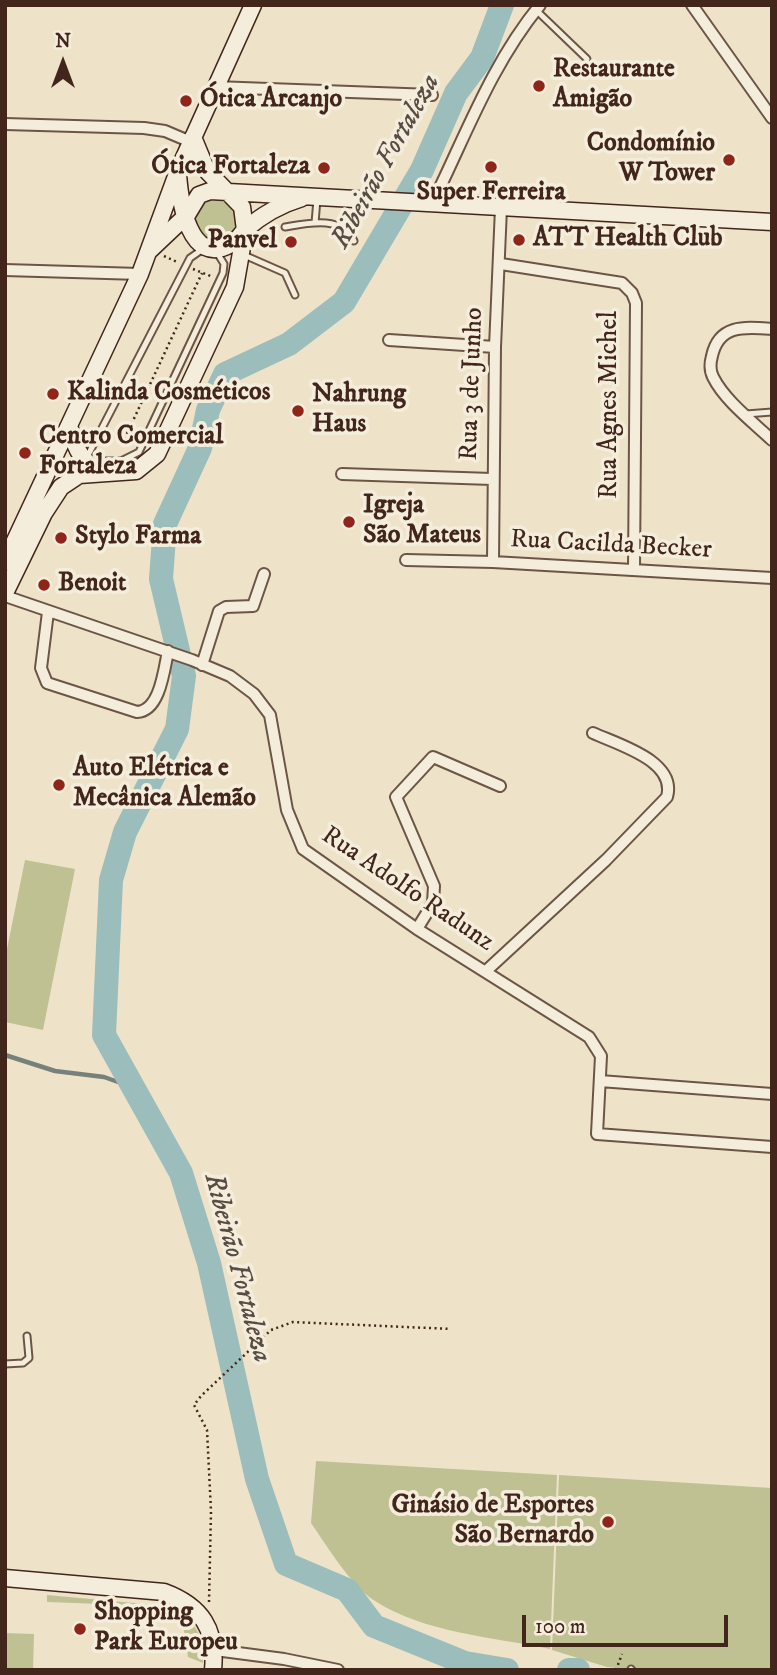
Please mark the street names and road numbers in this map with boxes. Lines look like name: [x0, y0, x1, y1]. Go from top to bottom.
street label: Rua 3 de Junho: [455, 307, 491, 461]
street label: Rua Agnes Michel: [595, 311, 627, 499]
street label: Rua Cacilda Becker: [510, 525, 712, 567]
street label: Rua Adolfo Radunz: [315, 821, 499, 959]

